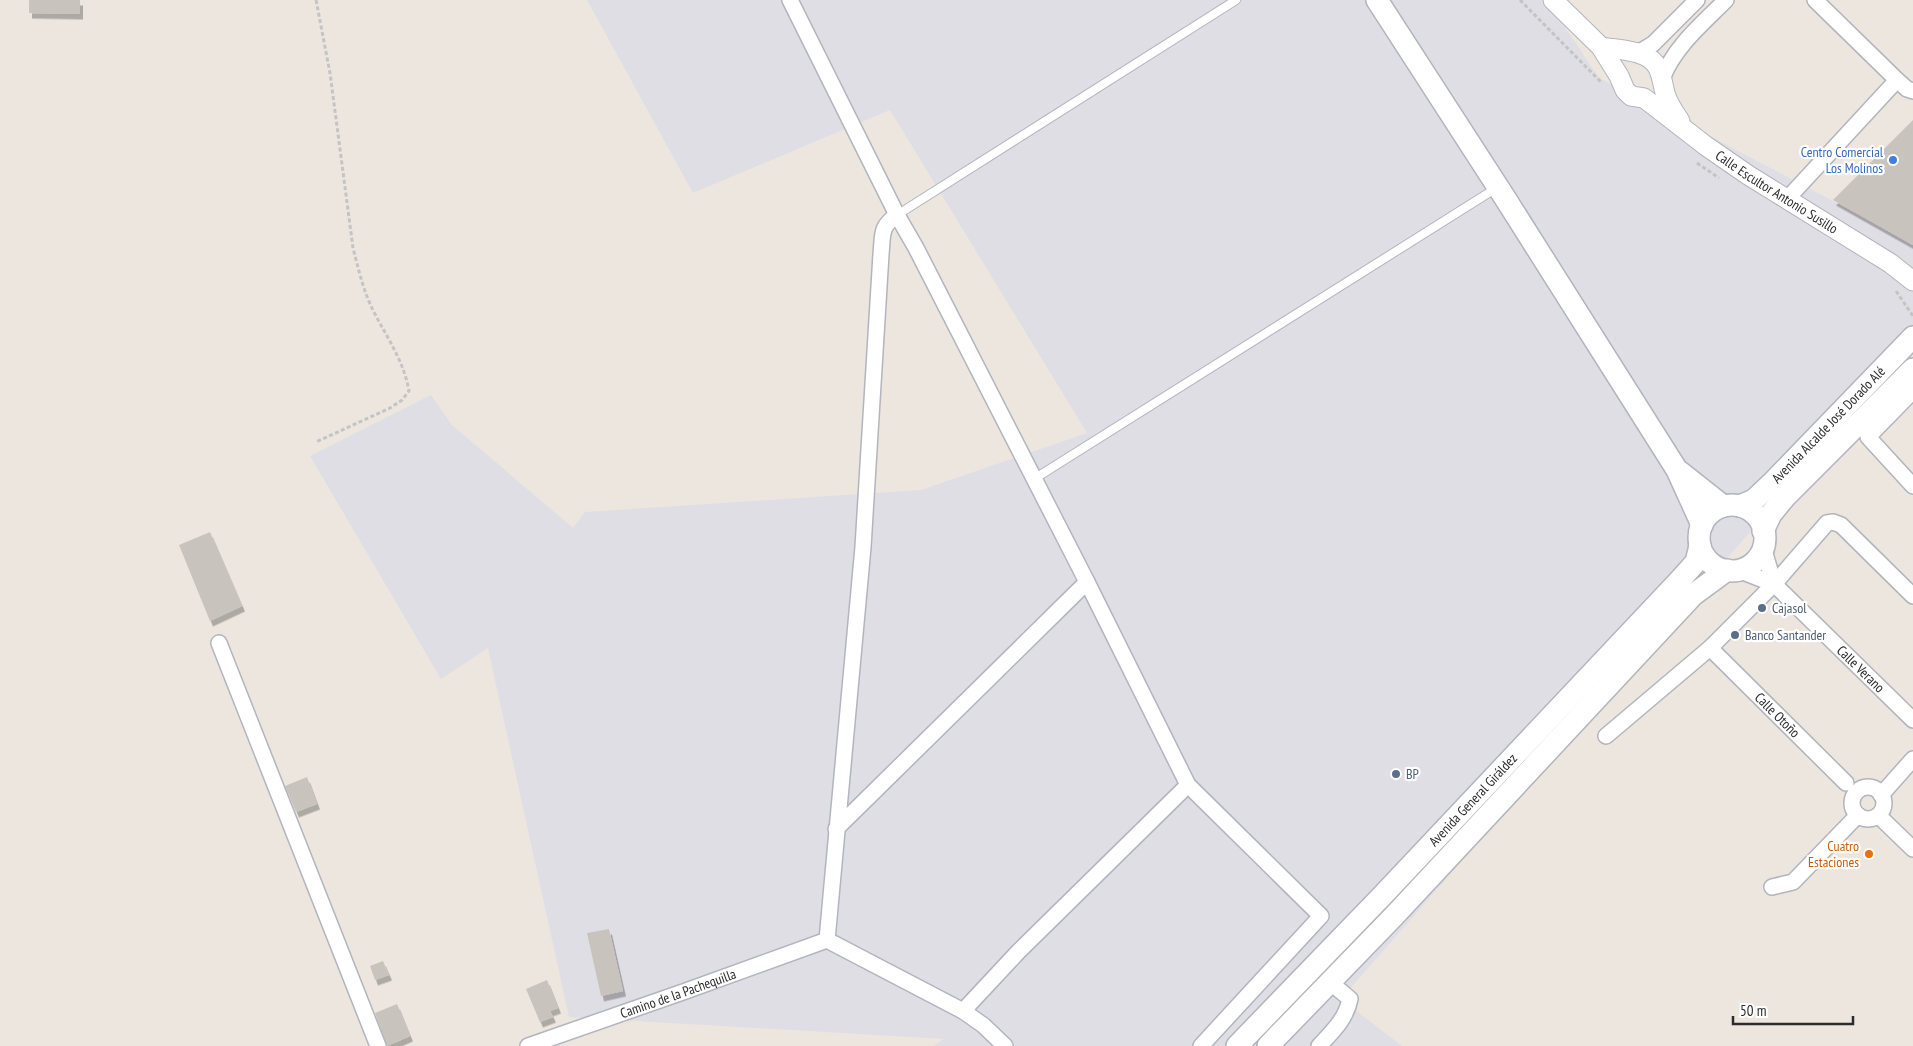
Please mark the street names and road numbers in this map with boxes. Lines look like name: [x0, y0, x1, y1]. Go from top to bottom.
street label: Calle Escultor Antonio Susillo: [1712, 146, 1841, 238]
street label: Avenida Alcalde José Dorado Alé: [1768, 362, 1889, 487]
street label: Calle Verano: [1833, 641, 1889, 696]
street label: Calle Otoño: [1751, 689, 1804, 741]
street label: Avenida General Giráldez: [1425, 749, 1521, 850]
street label: Camino de la Pachequilla: [618, 965, 738, 1022]

